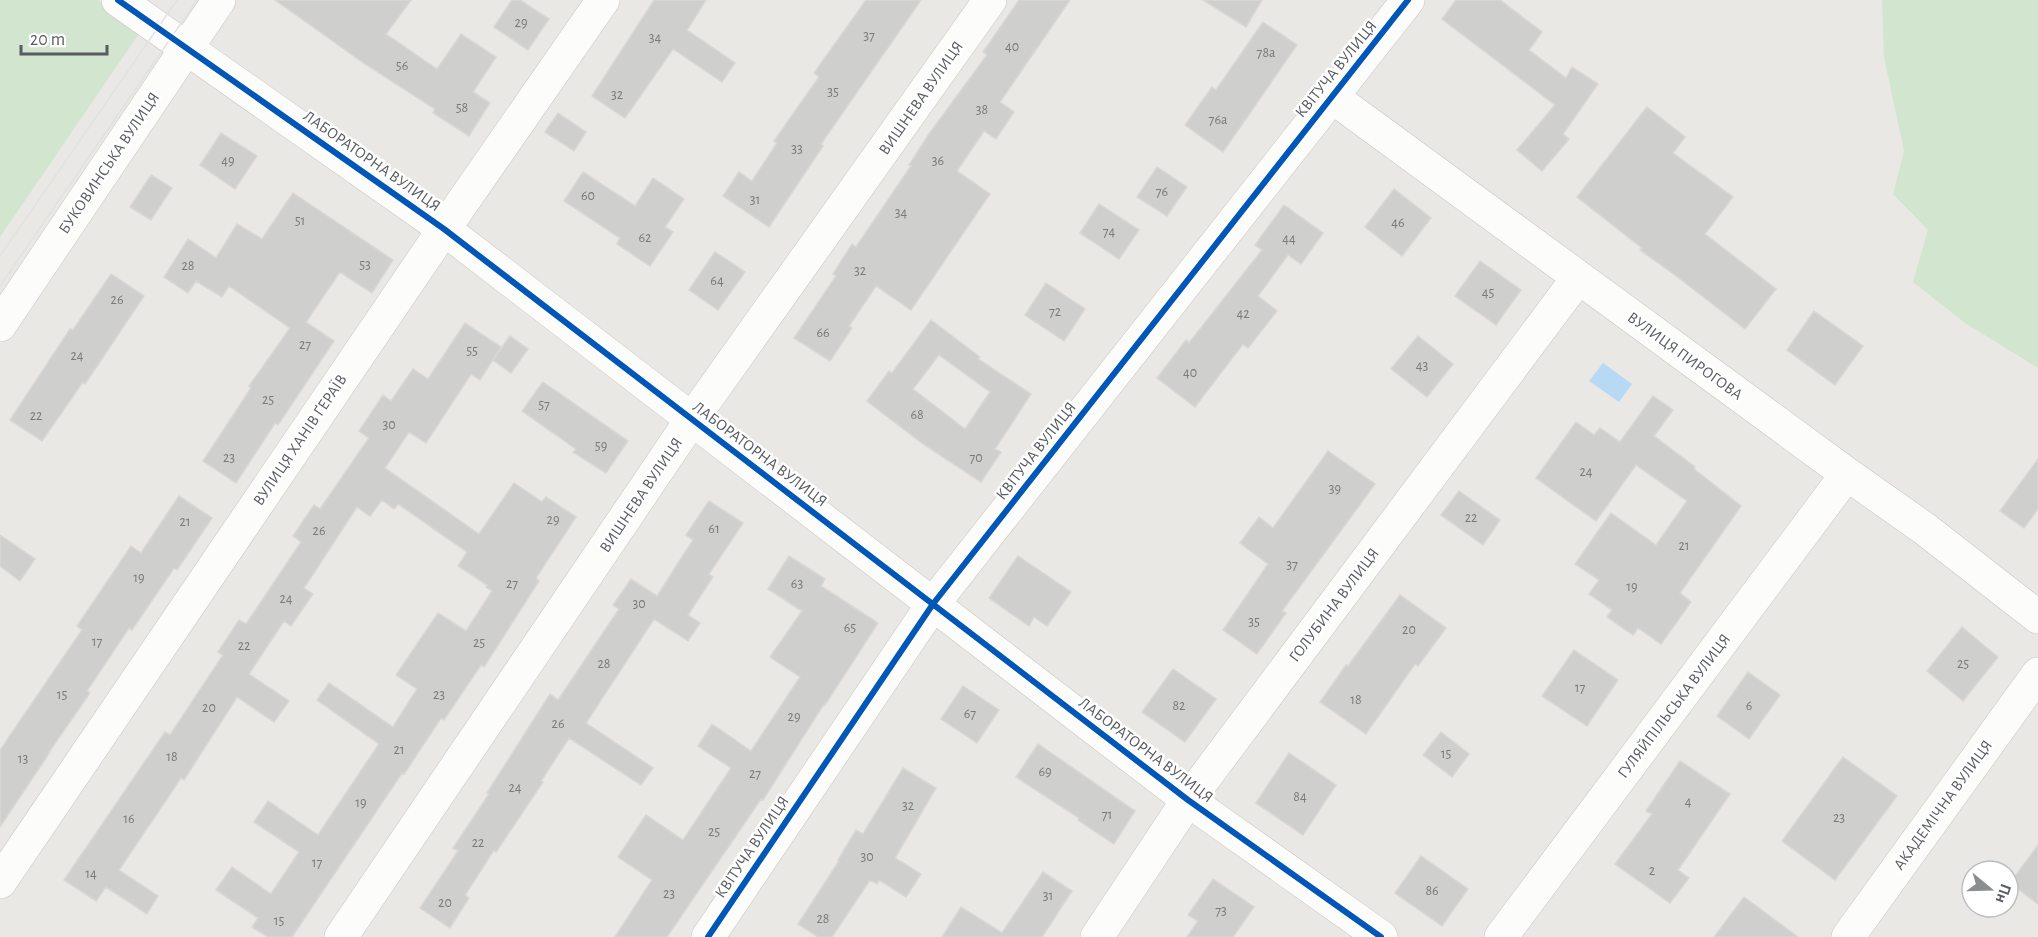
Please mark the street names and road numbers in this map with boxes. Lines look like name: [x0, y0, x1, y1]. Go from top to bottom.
street label: КВІТУЧА ВУЛИЦЯ: [1292, 18, 1380, 120]
street label: ВИШНЕВА ВУЛИЦЯ: [876, 38, 966, 158]
street label: БУКОВИНСЬКА ВУЛИЦЯ: [56, 89, 162, 237]
street label: ЛАБОРАТОРНА ВУЛИЦЯ: [300, 108, 444, 214]
street label: ВУЛИЦЯ ПИРОГОВА: [1624, 309, 1746, 403]
street label: ВУЛИЦЯ ХАНІВ ҐЕРАЇВ: [249, 370, 350, 508]
street label: ЛАБОРАТОРНА ВУЛИЦЯ: [690, 398, 830, 510]
street label: КВІТУЧА ВУЛИЦЯ: [993, 399, 1079, 503]
street label: ВИШНЕВА ВУЛИЦЯ: [597, 435, 685, 555]
street label: ГОЛУБИНА ВУЛИЦЯ: [1286, 545, 1382, 665]
street label: ГУЛЯЙПІЛЬСЬКА ВУЛИЦЯ: [1614, 630, 1733, 781]
street label: ЛАБОРАТОРНА ВУЛИЦЯ: [1076, 694, 1216, 806]
street label: АКАДЕМІЧНА ВУЛИЦЯ: [1891, 737, 1995, 873]
street label: КВІТУЧА ВУЛИЦЯ: [712, 793, 792, 901]

